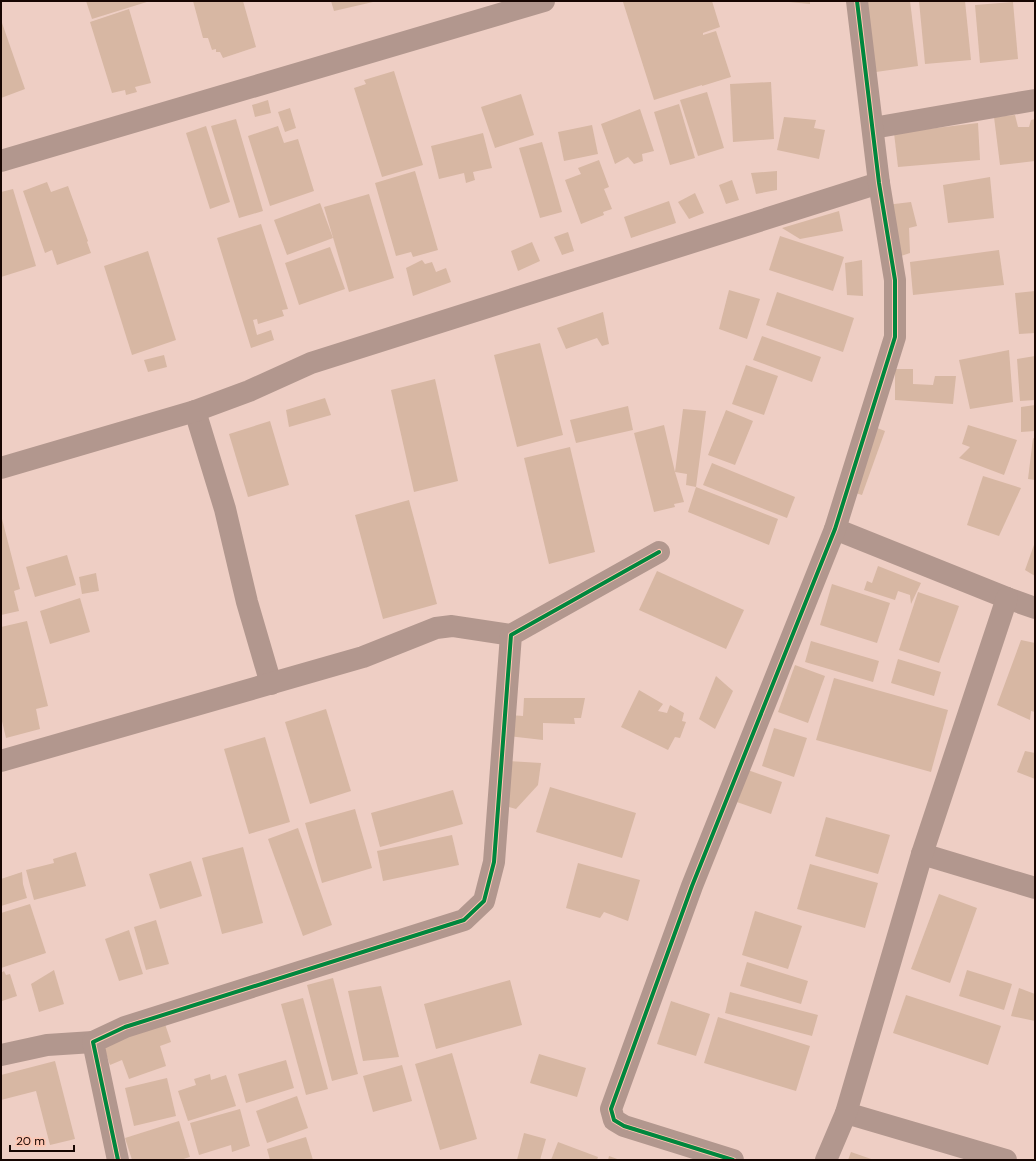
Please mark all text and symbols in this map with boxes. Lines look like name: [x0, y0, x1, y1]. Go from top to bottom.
scale bar: [10, 1127, 74, 1153]
text: 20 m: [16, 1133, 45, 1149]

